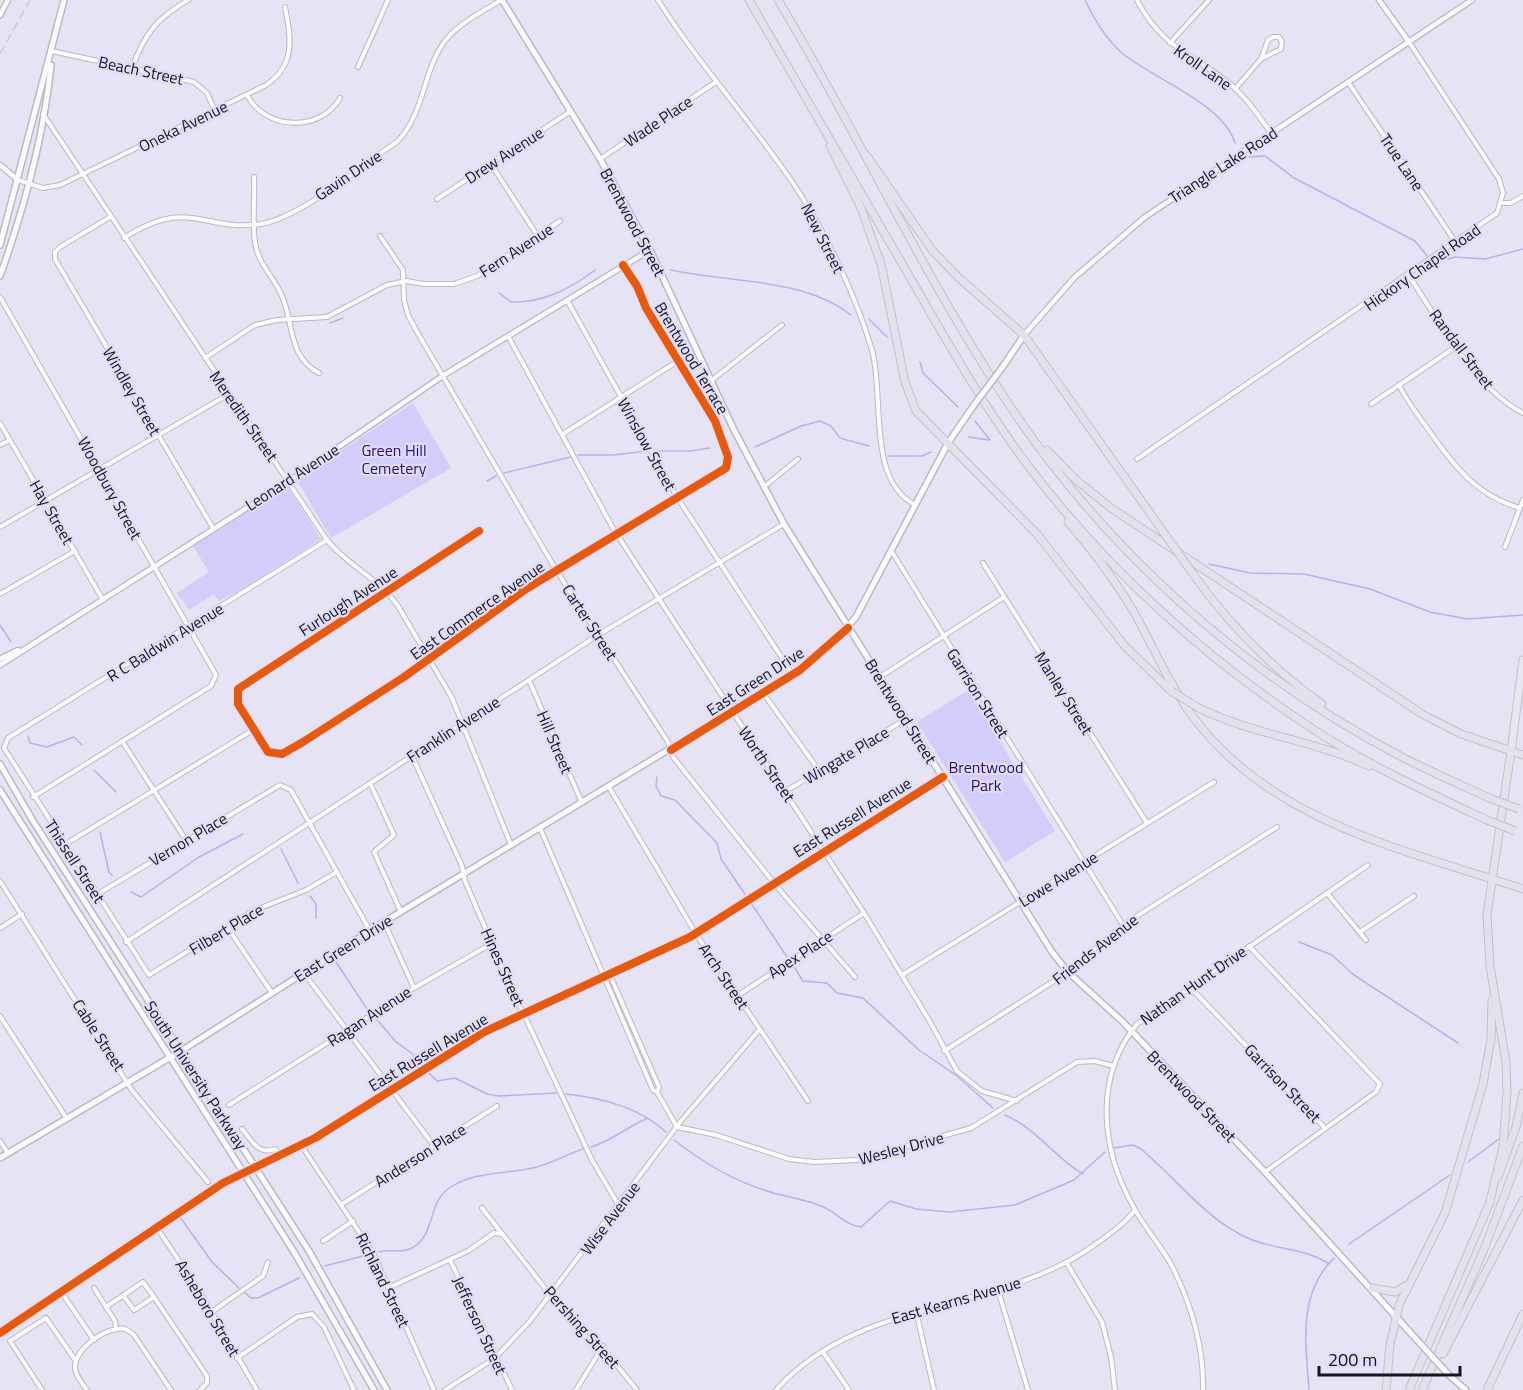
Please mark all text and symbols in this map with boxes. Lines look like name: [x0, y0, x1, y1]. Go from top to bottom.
street label: Kroll Lane: [1169, 38, 1237, 96]
street label: Beach Street: [96, 49, 186, 91]
street label: Wade Place: [619, 89, 697, 153]
street label: Oneka Avenue: [134, 94, 232, 158]
street label: Drew Avenue: [460, 121, 548, 189]
street label: Triangle Lake Road: [1164, 121, 1282, 209]
street label: True Lane: [1374, 128, 1430, 196]
street label: Gavin Drive: [310, 144, 386, 206]
street label: Brentwood Street: [594, 164, 672, 281]
street label: New Street: [795, 199, 851, 278]
street label: Fern Avenue: [474, 217, 558, 283]
street label: Hickory Chapel Road: [1359, 218, 1485, 316]
street label: Brentwood Terrace: [649, 297, 735, 419]
street label: Randall Street: [1424, 304, 1500, 395]
street label: Windley Street: [97, 342, 167, 440]
street label: Meredith Street: [204, 366, 284, 467]
street label: Winslow Street: [612, 393, 683, 495]
street label: Woodbury Street: [72, 432, 148, 544]
street label: Leonard Avenue: [240, 437, 344, 517]
park label: Green Hill Cemetery: [361, 438, 427, 480]
street label: Hay Street: [24, 475, 80, 549]
street label: East Commerce Avenue: [405, 555, 549, 665]
street label: Furlough Avenue: [294, 560, 402, 642]
street label: Carter Street: [556, 579, 624, 665]
street label: R C Baldwin Avenue: [102, 596, 228, 688]
street label: East Green Drive: [702, 640, 808, 722]
street label: Garrison Street: [941, 644, 1015, 743]
street label: Manley Street: [1029, 647, 1099, 740]
street label: Brentwood Street: [859, 654, 943, 768]
street label: Franklin Avenue: [401, 690, 505, 768]
street label: Hill Street: [531, 707, 579, 778]
street label: Wingate Place: [799, 720, 893, 790]
street label: Worth Street: [733, 721, 801, 807]
park label: Brentwood Park: [949, 755, 1023, 797]
street label: East Russell Avenue: [788, 771, 916, 863]
street label: Vernon Place: [144, 806, 232, 872]
street label: Thissell Street: [39, 814, 111, 908]
street label: Lowe Avenue: [1014, 845, 1102, 913]
street label: Filbert Place: [184, 897, 268, 961]
street label: East Green Drive: [289, 908, 397, 988]
street label: Friends Avenue: [1047, 908, 1143, 990]
street label: Hines Street: [475, 924, 531, 1010]
street label: Apex Place: [763, 924, 837, 984]
street label: Arch Street: [693, 938, 755, 1014]
street label: Nathan Hunt Drive: [1135, 939, 1251, 1031]
street label: Ragan Avenue: [322, 980, 416, 1052]
street label: Cable Street: [67, 994, 132, 1076]
street label: South University Parkway: [139, 996, 253, 1154]
street label: East Russell Avenue: [364, 1007, 492, 1097]
street label: Garrison Street: [1239, 1038, 1327, 1128]
street label: Brentwood Street: [1142, 1045, 1242, 1148]
street label: Anderson Place: [369, 1117, 471, 1193]
street label: Wesley Drive: [856, 1125, 946, 1171]
street label: Wise Avenue: [574, 1176, 646, 1260]
street label: Richland Street: [350, 1229, 416, 1332]
street label: Asheboro Street: [170, 1255, 247, 1361]
street label: East Kearns Avenue: [889, 1270, 1023, 1330]
street label: Jefferson Street: [447, 1272, 513, 1378]
street label: Pershing Street: [538, 1280, 626, 1374]
scale bar: [1319, 1339, 1460, 1377]
text: 200 m: [1328, 1346, 1377, 1373]

